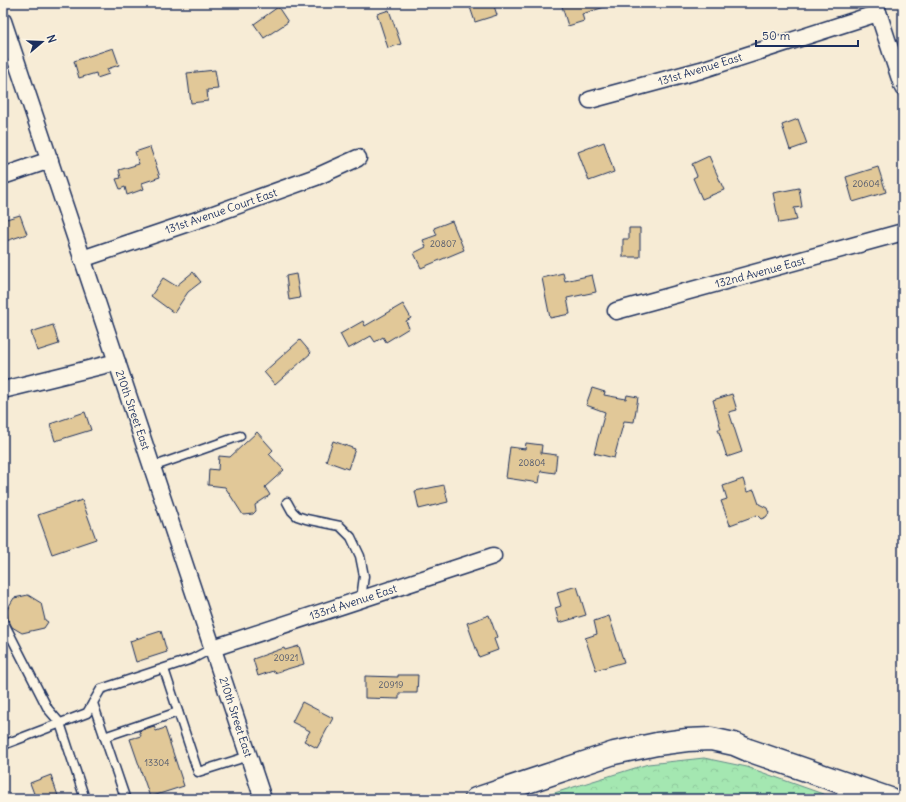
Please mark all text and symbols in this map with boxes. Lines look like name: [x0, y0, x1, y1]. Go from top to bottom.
north arrow: [22, 22, 62, 62]
scale bar: [756, 22, 858, 48]
text: 50 m: [762, 28, 791, 43]
text: N: [44, 33, 59, 45]
street label: 131st Avenue East: [656, 50, 744, 88]
house number: 20604: [852, 178, 880, 189]
street label: 131st Avenue Court East: [163, 185, 279, 237]
house number: 20807: [430, 238, 457, 249]
street label: 132nd Avenue East: [713, 253, 807, 291]
street label: 210th Street East: [113, 368, 153, 452]
house number: 20804: [518, 457, 546, 468]
street label: 133rd Avenue East: [308, 581, 399, 623]
house number: 20921: [274, 652, 298, 663]
street label: 210th Street East: [216, 675, 256, 759]
house number: 20919: [379, 679, 403, 690]
house number: 13304: [145, 757, 169, 768]

